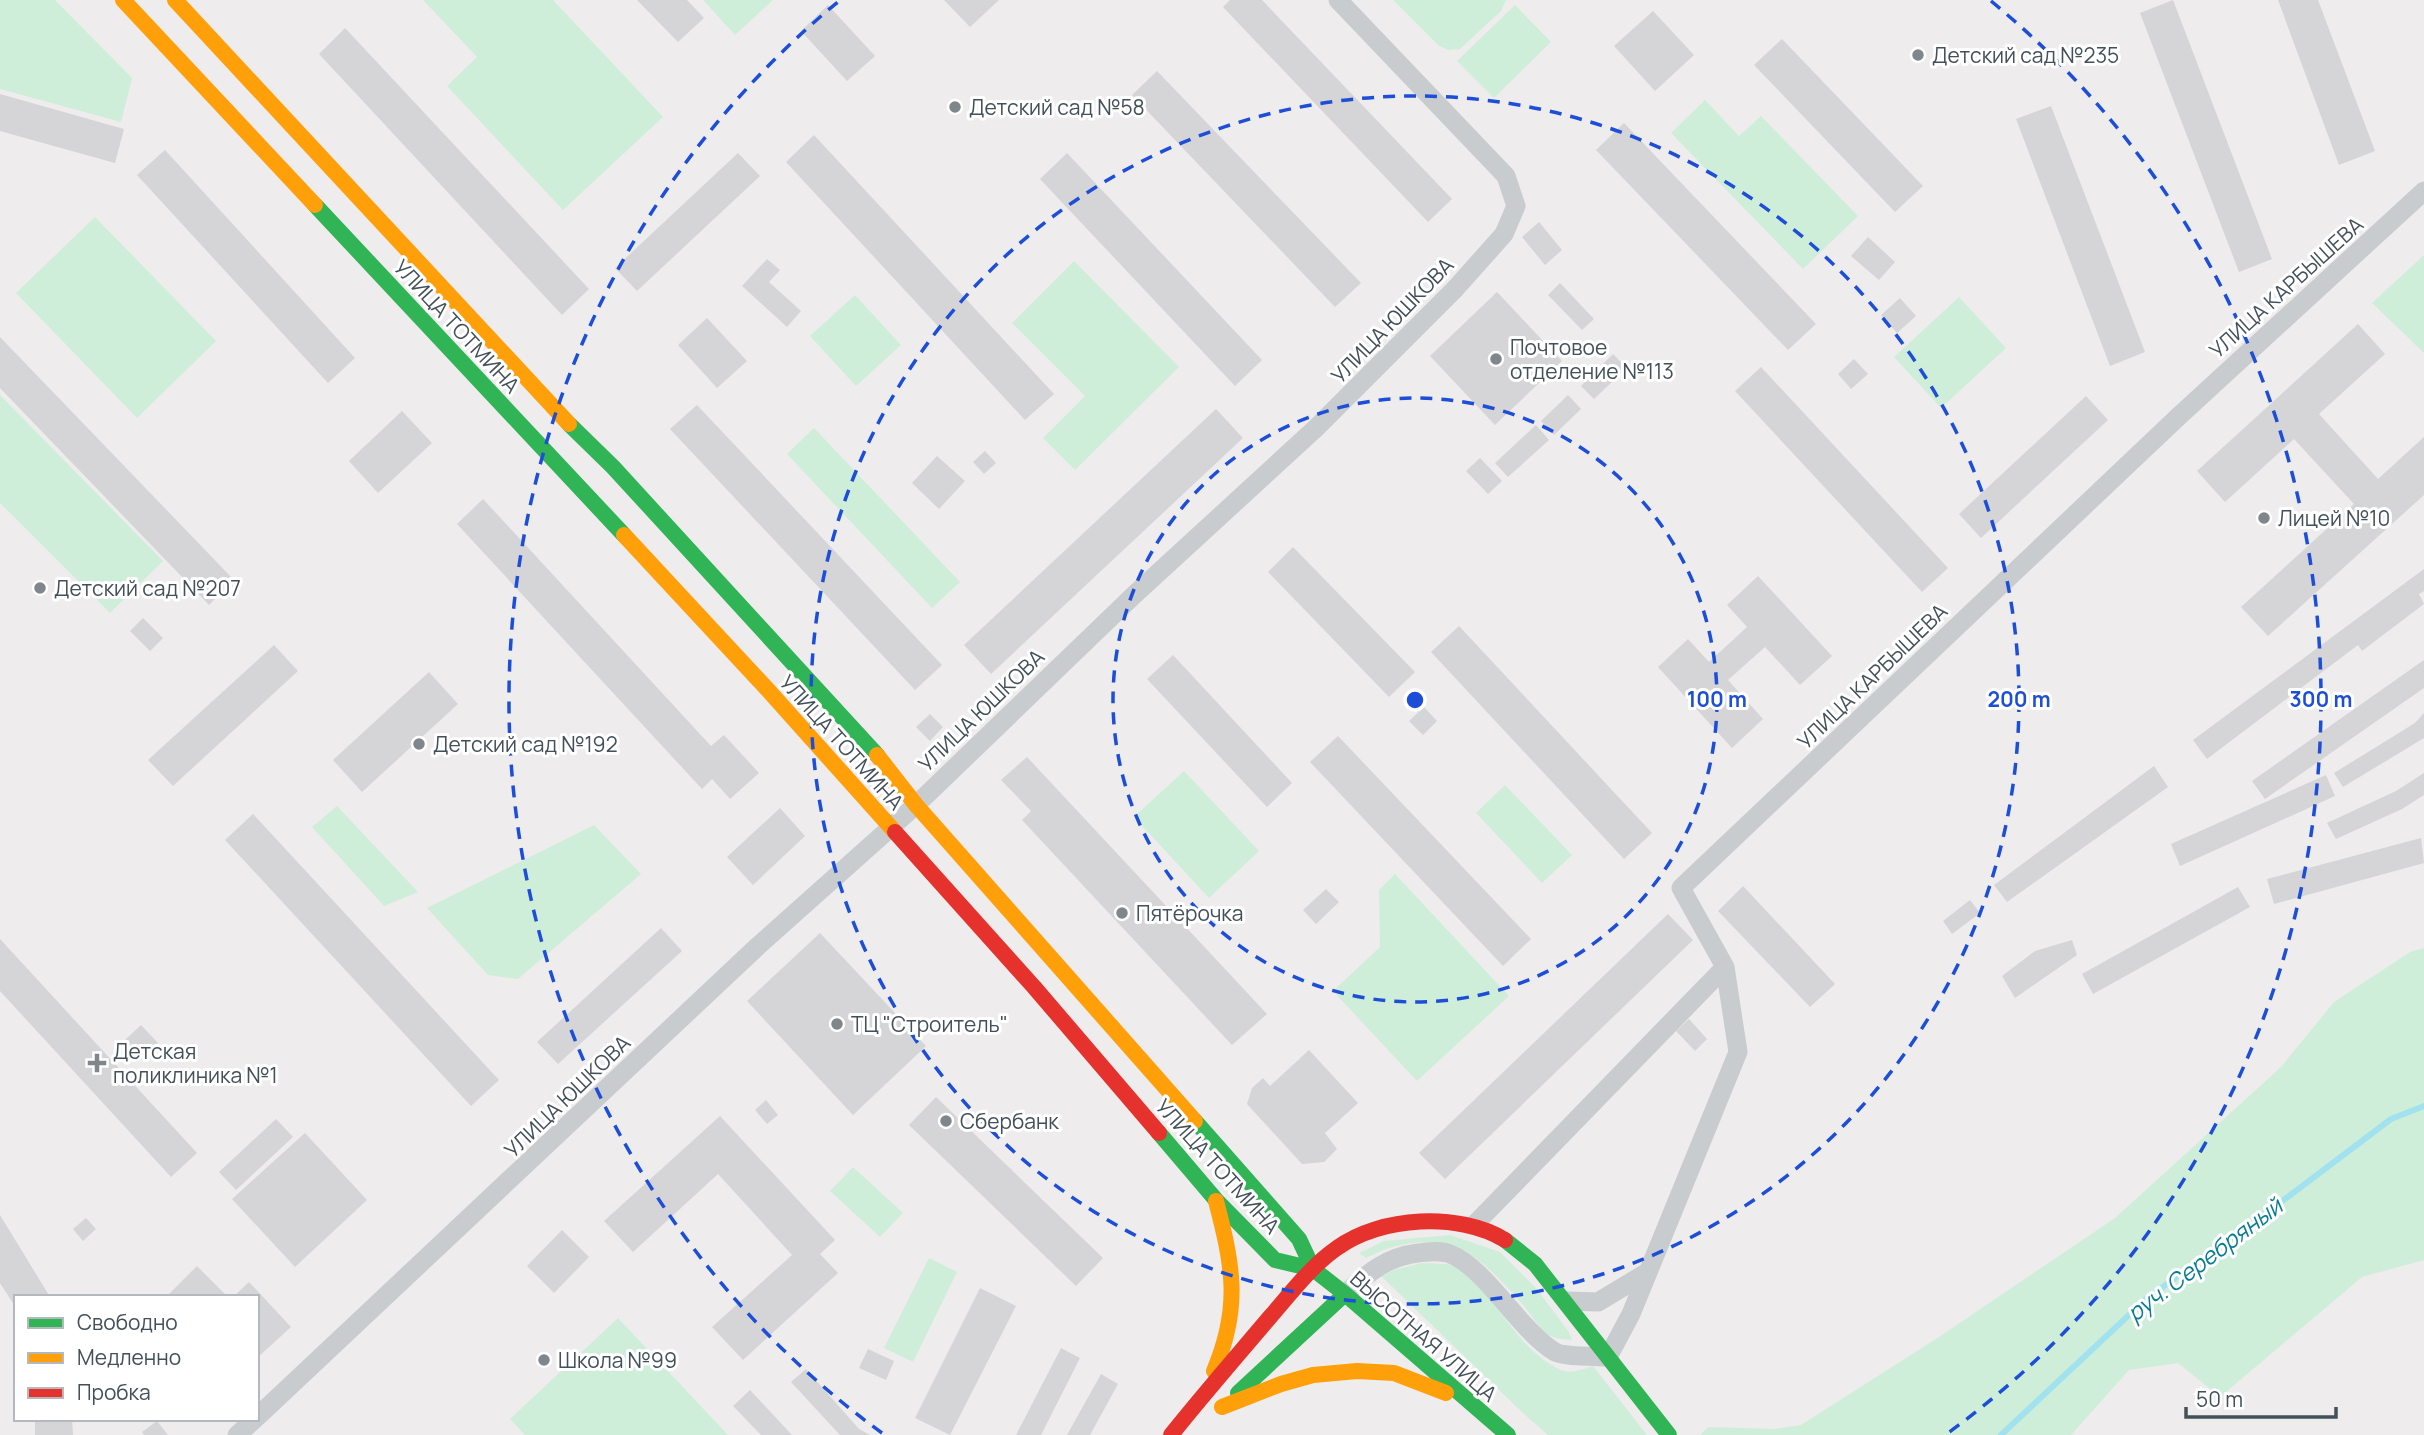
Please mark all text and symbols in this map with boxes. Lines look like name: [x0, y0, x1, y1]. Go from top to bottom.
place label: Детский сад №235: [1932, 41, 2119, 69]
marker: Детский сад №235: [1910, 47, 1926, 63]
place label: Детский сад №58: [969, 93, 1145, 121]
marker: Детский сад №58: [947, 99, 963, 115]
street label: УЛИЦА КАРБЫШЕВА: [2203, 210, 2369, 364]
street label: УЛИЦА ЮШКОВА: [1325, 251, 1459, 389]
street label: УЛИЦА ТОТМИНА: [388, 253, 526, 399]
place label: Почтовое отделение №113: [1510, 333, 1674, 385]
marker: Почтовое отделение №113: [1488, 351, 1504, 367]
place label: Лицей №10: [2278, 504, 2390, 532]
marker: Лицей №10: [2256, 510, 2272, 526]
place label: Детский сад №207: [54, 574, 241, 602]
marker: Детский сад №207: [32, 580, 48, 596]
street label: УЛИЦА КАРБЫШЕВА: [1791, 597, 1953, 755]
street label: УЛИЦА ЮШКОВА: [912, 643, 1050, 777]
street label: УЛИЦА ТОТМИНА: [774, 668, 910, 816]
text: 100 m: [1687, 685, 1747, 713]
text: 200 m: [1987, 685, 2051, 713]
text: 300 m: [2290, 685, 2352, 713]
centre of rings: [1403, 688, 1427, 712]
place label: Детский сад №192: [433, 730, 618, 758]
marker: Детский сад №192: [411, 736, 427, 752]
place label: Пятёрочка: [1136, 899, 1243, 927]
marker: Пятёрочка: [1114, 905, 1130, 921]
place label: ТЦ "Строитель": [851, 1010, 1008, 1038]
marker: ТЦ "Строитель": [829, 1016, 845, 1032]
street label: УЛИЦА ЮШКОВА: [498, 1029, 636, 1163]
place label: Детская поликлиника №1: [113, 1037, 278, 1089]
marker: Детская поликлиника №1: [87, 1053, 107, 1073]
street label: УЛИЦА ТОТМИНА: [1150, 1092, 1286, 1240]
place label: Сбербанк: [960, 1107, 1059, 1135]
marker: Сбербанк: [938, 1113, 954, 1129]
water label: руч. Серебряный: [2120, 1189, 2290, 1328]
street label: ВЫСОТНАЯ УЛИЦА: [1345, 1264, 1503, 1408]
legend: [14, 1295, 259, 1421]
text: Свободно: [77, 1308, 178, 1336]
text: Медленно: [77, 1343, 181, 1371]
place label: Школа №99: [558, 1346, 677, 1374]
marker: Школа №99: [536, 1352, 552, 1368]
scale bar: [2186, 1376, 2336, 1420]
text: Пробка: [77, 1378, 151, 1406]
text: 50 m: [2196, 1385, 2243, 1413]

